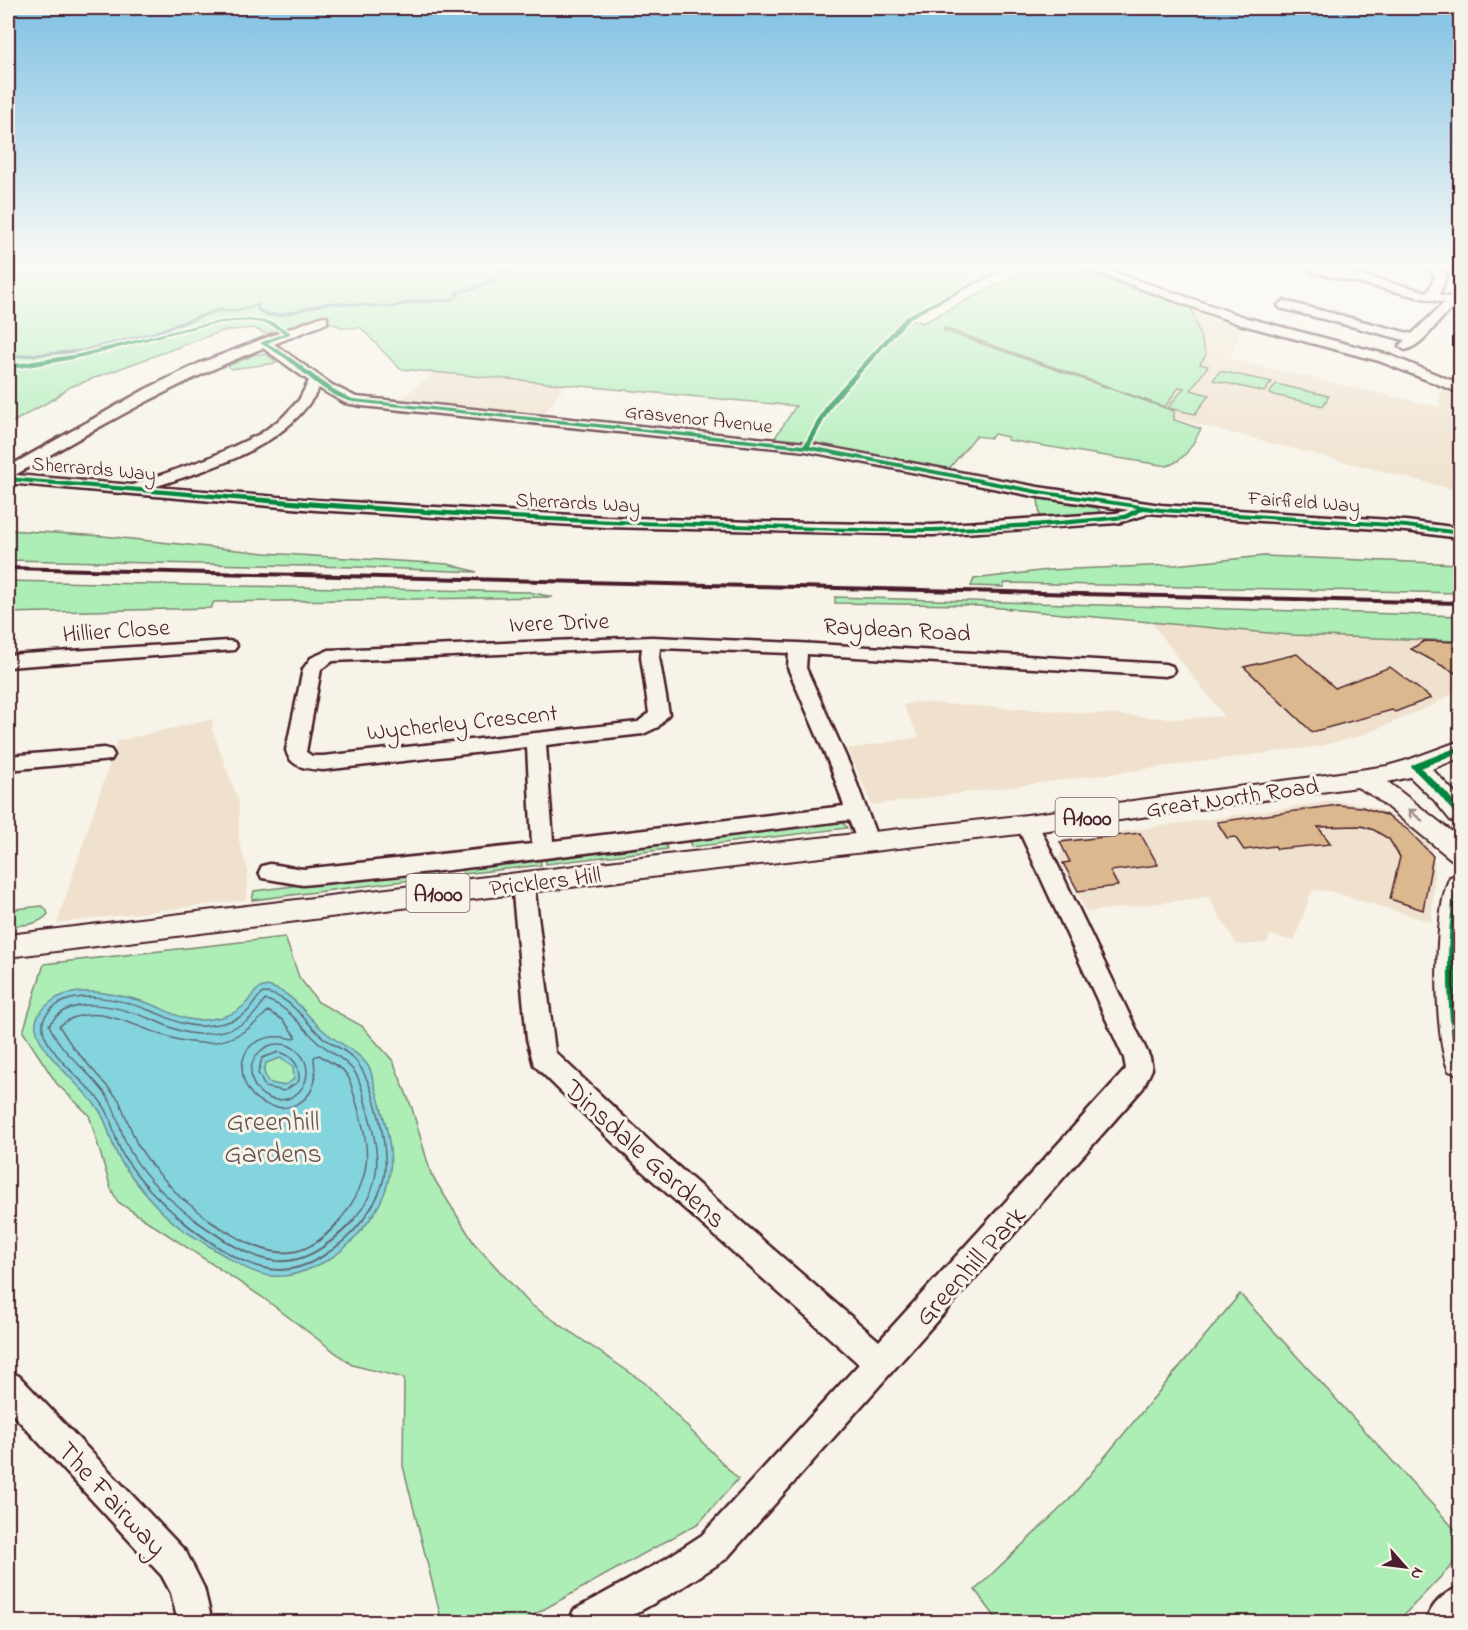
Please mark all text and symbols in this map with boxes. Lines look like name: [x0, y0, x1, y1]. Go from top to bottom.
street label: Grasvenor Avenue: [623, 398, 774, 443]
street label: Sherrards Way: [30, 451, 157, 490]
street label: Fairfield Way: [1246, 485, 1361, 522]
street label: Sherrards Way: [515, 487, 641, 522]
street label: Ivere Drive: [508, 605, 610, 644]
street label: Raydean Road: [822, 610, 972, 654]
street label: Hillier Close: [61, 611, 171, 654]
street label: Wycherley Crescent: [365, 697, 560, 753]
street label: Great North Road: [1144, 770, 1321, 829]
road number: A1000: [1056, 798, 1118, 836]
one-way arrow: [1408, 809, 1424, 821]
street label: Pricklers Hill: [488, 859, 603, 908]
road number: A1000: [406, 874, 470, 912]
street label: Dinsdale Gardens: [552, 1071, 734, 1240]
park label: Greenhill Gardens: [224, 1103, 322, 1176]
street label: Greenhill Park: [906, 1197, 1038, 1337]
street label: The Fairway: [46, 1433, 175, 1567]
north arrow: [1375, 1537, 1435, 1597]
text: N: [1403, 1563, 1430, 1584]

